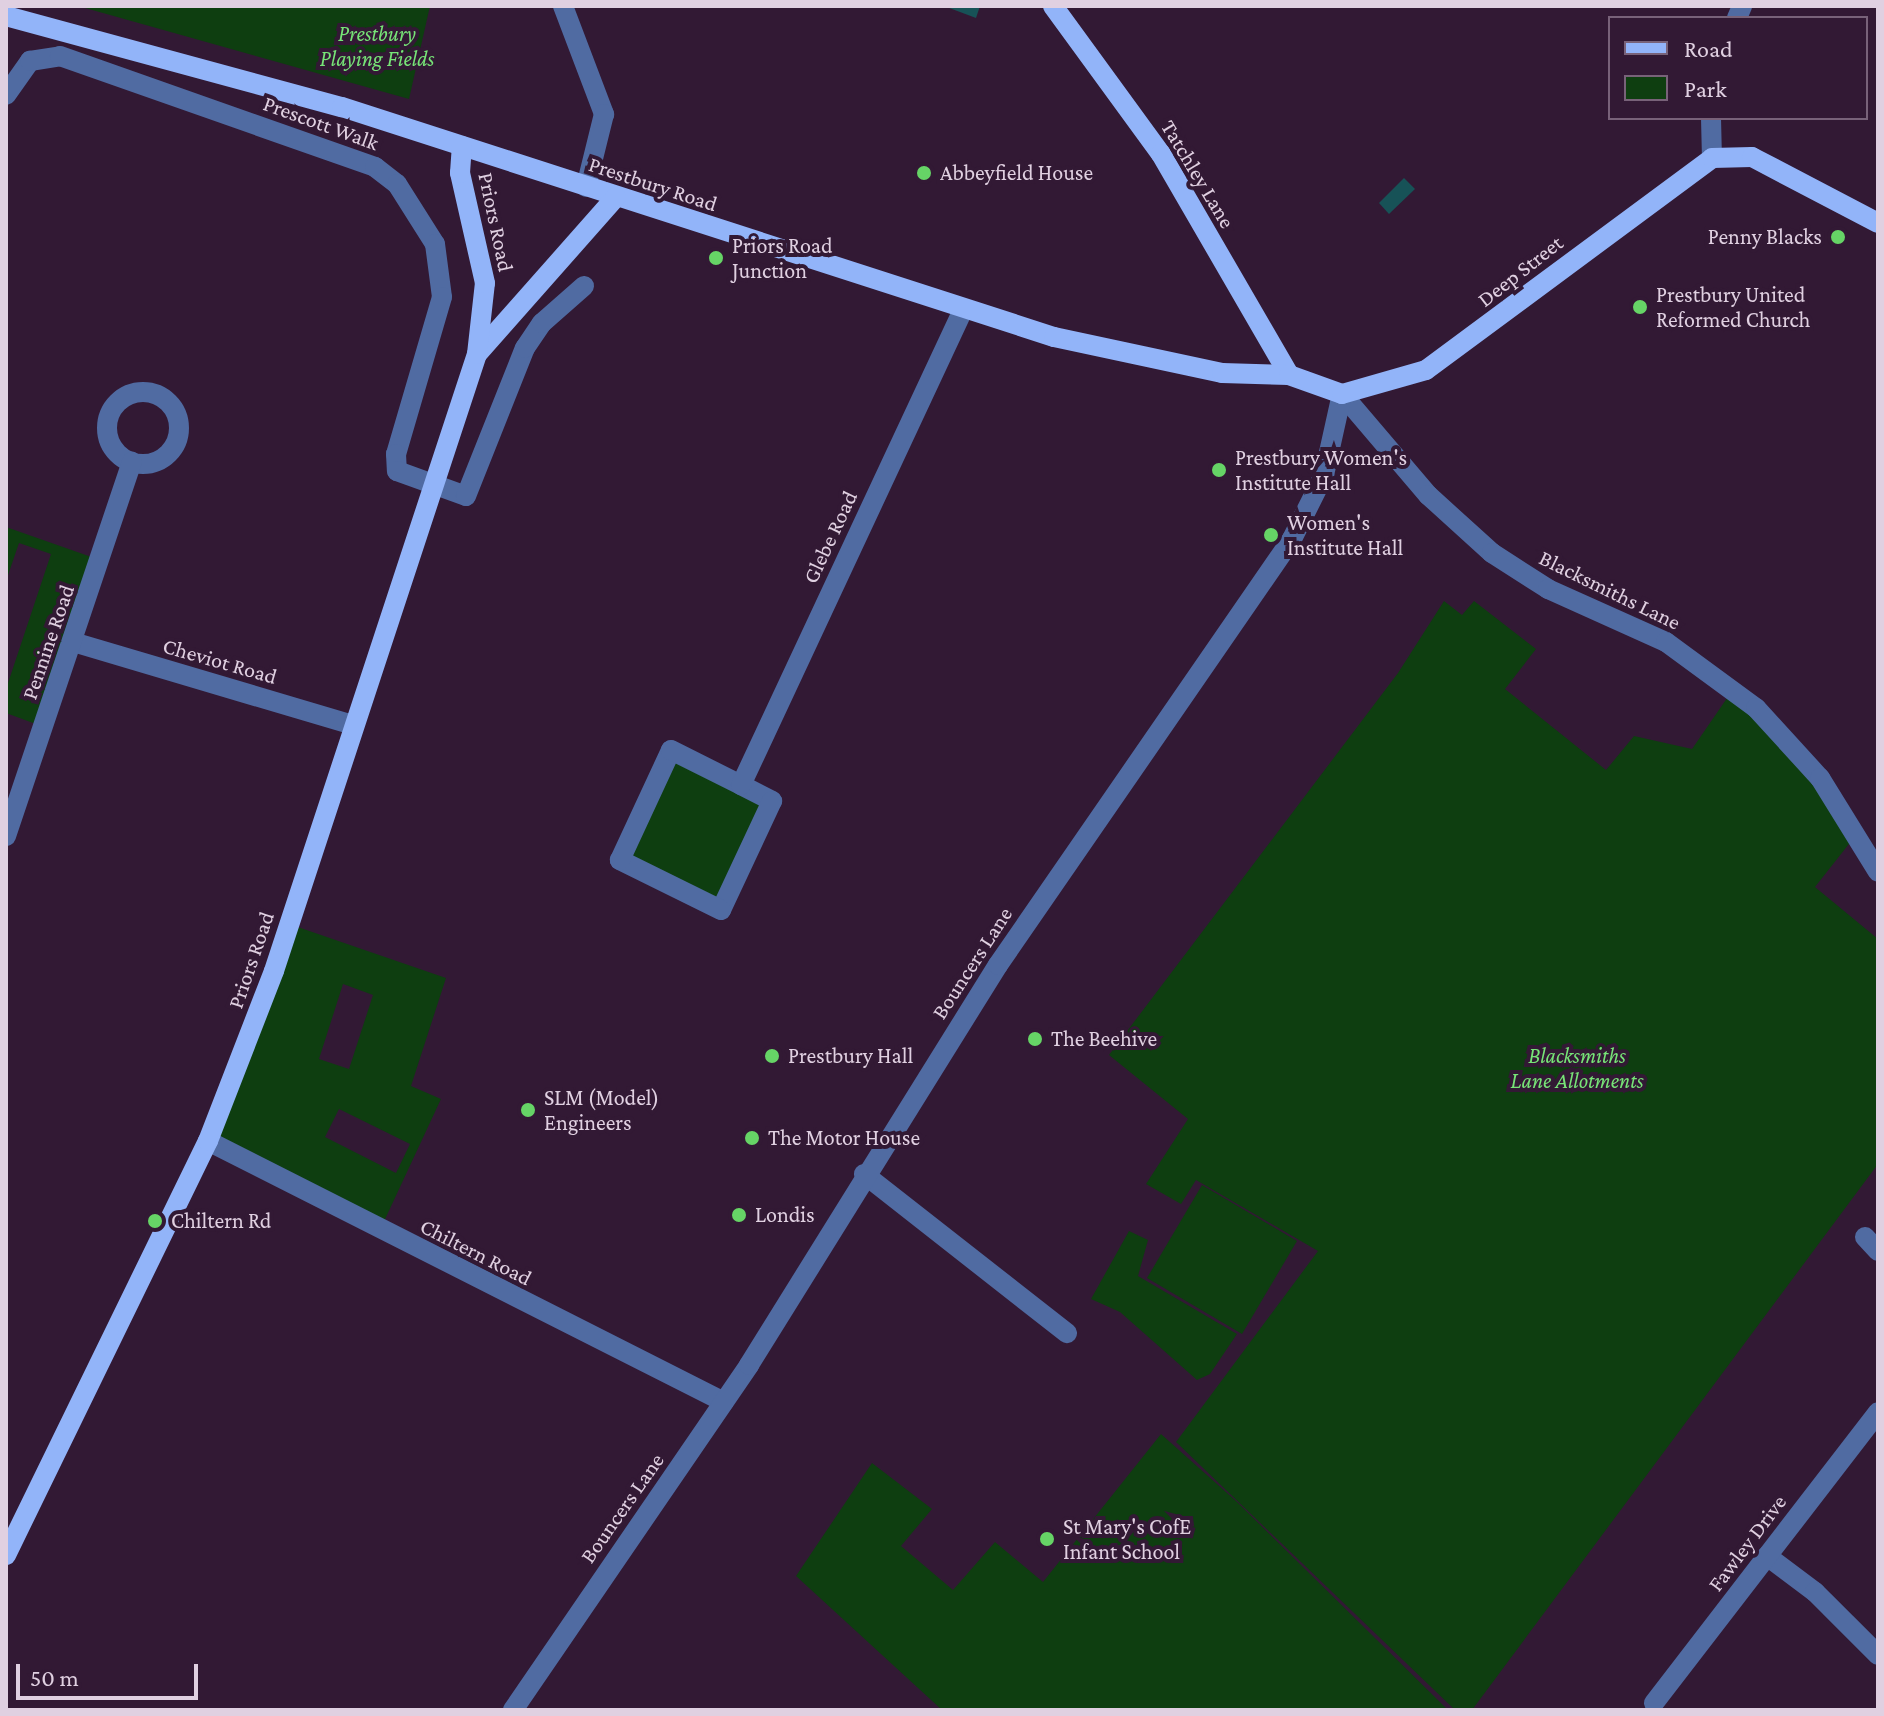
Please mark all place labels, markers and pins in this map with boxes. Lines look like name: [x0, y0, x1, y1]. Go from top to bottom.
place label: Abbeyfield House: [940, 160, 1093, 186]
marker: Abbeyfield House: [915, 164, 933, 182]
place label: Penny Blacks: [1708, 224, 1822, 250]
marker: Penny Blacks: [1829, 228, 1847, 246]
place label: Priors Road Junction: [732, 232, 833, 284]
marker: Priors Road Junction: [707, 249, 725, 267]
place label: Prestbury United Reformed Church: [1656, 281, 1810, 332]
marker: Prestbury United Reformed Church: [1631, 298, 1649, 316]
place label: Prestbury Women's Institute Hall: [1235, 444, 1407, 496]
marker: Prestbury Women's Institute Hall: [1210, 461, 1228, 479]
place label: Women's Institute Hall: [1287, 509, 1403, 560]
marker: Women's Institute Hall: [1262, 526, 1280, 544]
place label: The Beehive: [1051, 1026, 1157, 1052]
marker: The Beehive: [1026, 1030, 1044, 1048]
place label: Prestbury Hall: [788, 1043, 913, 1069]
marker: Prestbury Hall: [763, 1047, 781, 1065]
place label: SLM (Model) Engineers: [544, 1084, 659, 1136]
marker: SLM (Model) Engineers: [519, 1101, 537, 1119]
place label: The Motor House: [768, 1125, 920, 1151]
marker: The Motor House: [743, 1129, 761, 1147]
place label: Londis: [755, 1202, 815, 1228]
marker: Londis: [730, 1206, 748, 1224]
place label: Chiltern Rd: [171, 1208, 271, 1234]
marker: Chiltern Rd: [146, 1212, 164, 1230]
place label: St Mary's CofE Infant School: [1063, 1513, 1191, 1564]
marker: St Mary's CofE Infant School: [1038, 1530, 1056, 1548]

